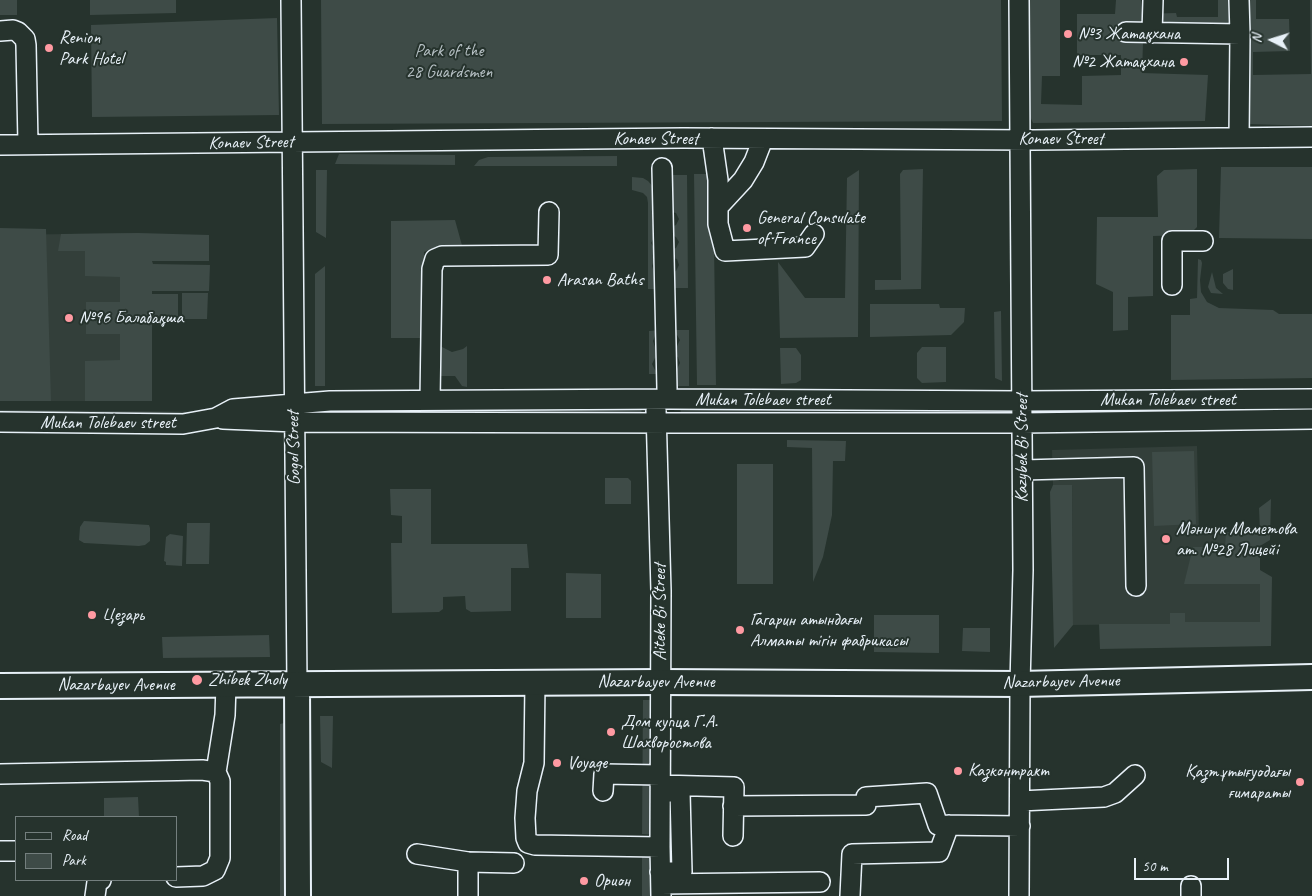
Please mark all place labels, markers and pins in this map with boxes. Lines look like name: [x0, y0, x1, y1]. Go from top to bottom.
place label: №3 Жатақхана: [1078, 23, 1180, 45]
place label: Renion Park Hotel: [59, 27, 123, 70]
marker: №3 Жатақхана: [1062, 28, 1074, 40]
marker: Renion Park Hotel: [43, 42, 55, 54]
place label: №2 Жатақхана: [1072, 51, 1174, 73]
marker: №2 Жатақхана: [1178, 56, 1190, 68]
place label: General Consulate of France: [757, 207, 865, 250]
marker: General Consulate of France: [741, 222, 753, 234]
place label: Arasan Baths: [557, 269, 643, 291]
marker: Arasan Baths: [541, 274, 553, 286]
place label: №96 Балабақша: [79, 307, 183, 329]
marker: №96 Балабақша: [63, 312, 75, 324]
place label: Мәншүк Маметова ат. №28 Лицейі: [1176, 518, 1296, 560]
marker: Мәншүк Маметова ат. №28 Лицейі: [1160, 533, 1172, 545]
place label: Цезарь: [102, 604, 144, 626]
marker: Цезарь: [86, 609, 98, 621]
place label: Гагарин атындағы Алматы тігін фабрикасы: [750, 609, 908, 652]
marker: Гагарин атындағы Алматы тігін фабрикасы: [734, 624, 746, 636]
place label: Zhibek Zholy: [208, 669, 287, 691]
marker: Zhibek Zholy: [190, 673, 204, 687]
place label: Дом купца Г.А. Шахворостова: [621, 711, 718, 754]
marker: Дом купца Г.А. Шахворостова: [605, 726, 617, 738]
place label: Voyage: [567, 752, 607, 774]
marker: Voyage: [551, 757, 563, 769]
place label: Казконтракт: [968, 760, 1048, 782]
place label: Қазтұтығуодағы ғимараты: [1185, 761, 1290, 804]
marker: Казконтракт: [952, 765, 964, 777]
marker: Қазтұтығуодағы ғимараты: [1294, 776, 1306, 788]
place label: Орион: [594, 870, 630, 892]
marker: Орион: [578, 875, 590, 887]

